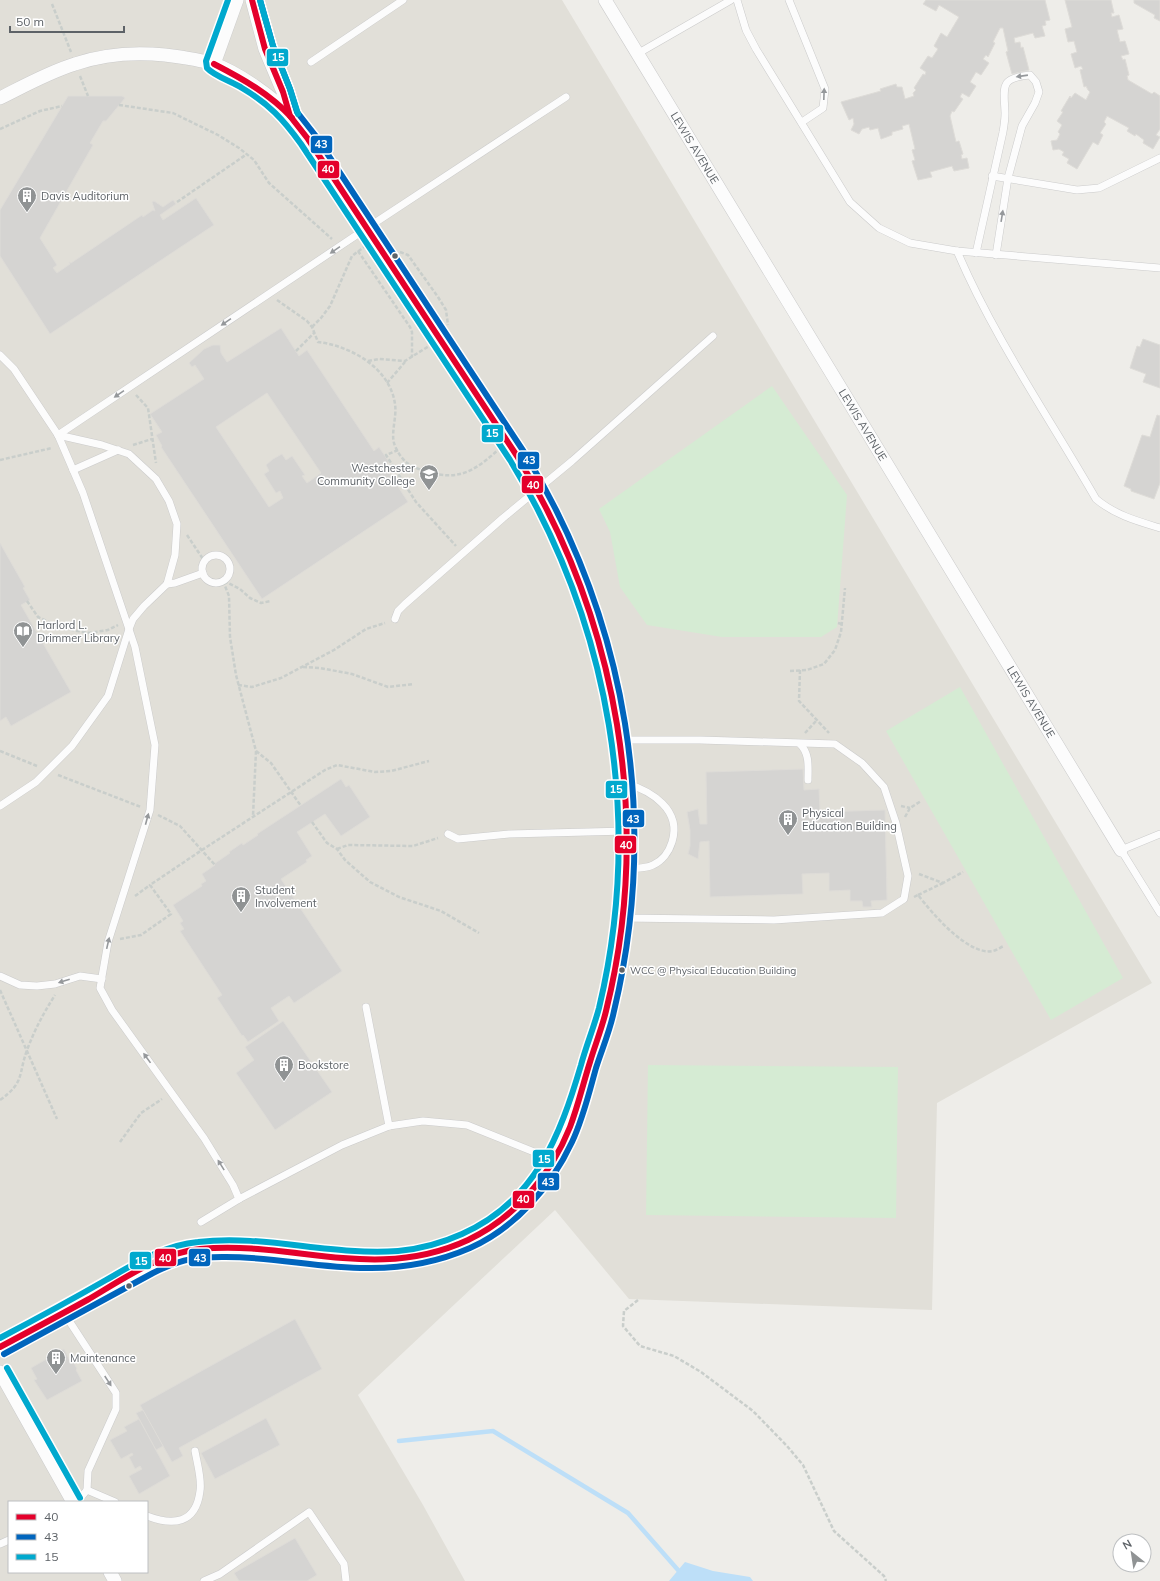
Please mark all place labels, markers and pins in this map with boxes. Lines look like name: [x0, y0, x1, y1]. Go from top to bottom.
building icon: Davis Auditorium: [16, 185, 38, 213]
place label: Davis Auditorium: [41, 189, 129, 203]
unlabelled marker: [390, 251, 400, 261]
place label: Westchester Community College: [317, 461, 415, 488]
school or university icon: Westchester Community College: [418, 463, 440, 491]
place label: Harlord L. Drimmer Library: [37, 618, 120, 645]
library icon: Harlord L. Drimmer Library: [12, 620, 34, 648]
place label: Physical Education Building: [802, 806, 897, 833]
building icon: Physical Education Building: [777, 808, 799, 836]
place label: Student Involvement: [255, 883, 317, 910]
building icon: Student Involvement: [230, 885, 252, 913]
place label: WCC @ Physical Education Building: [630, 964, 796, 977]
marker: WCC @ Physical Education Building: [617, 965, 627, 975]
building icon: Bookstore: [273, 1054, 295, 1082]
place label: Bookstore: [298, 1058, 349, 1072]
unlabelled marker: [124, 1281, 134, 1291]
building icon: Maintenance: [45, 1347, 67, 1375]
place label: Maintenance: [70, 1351, 136, 1365]

